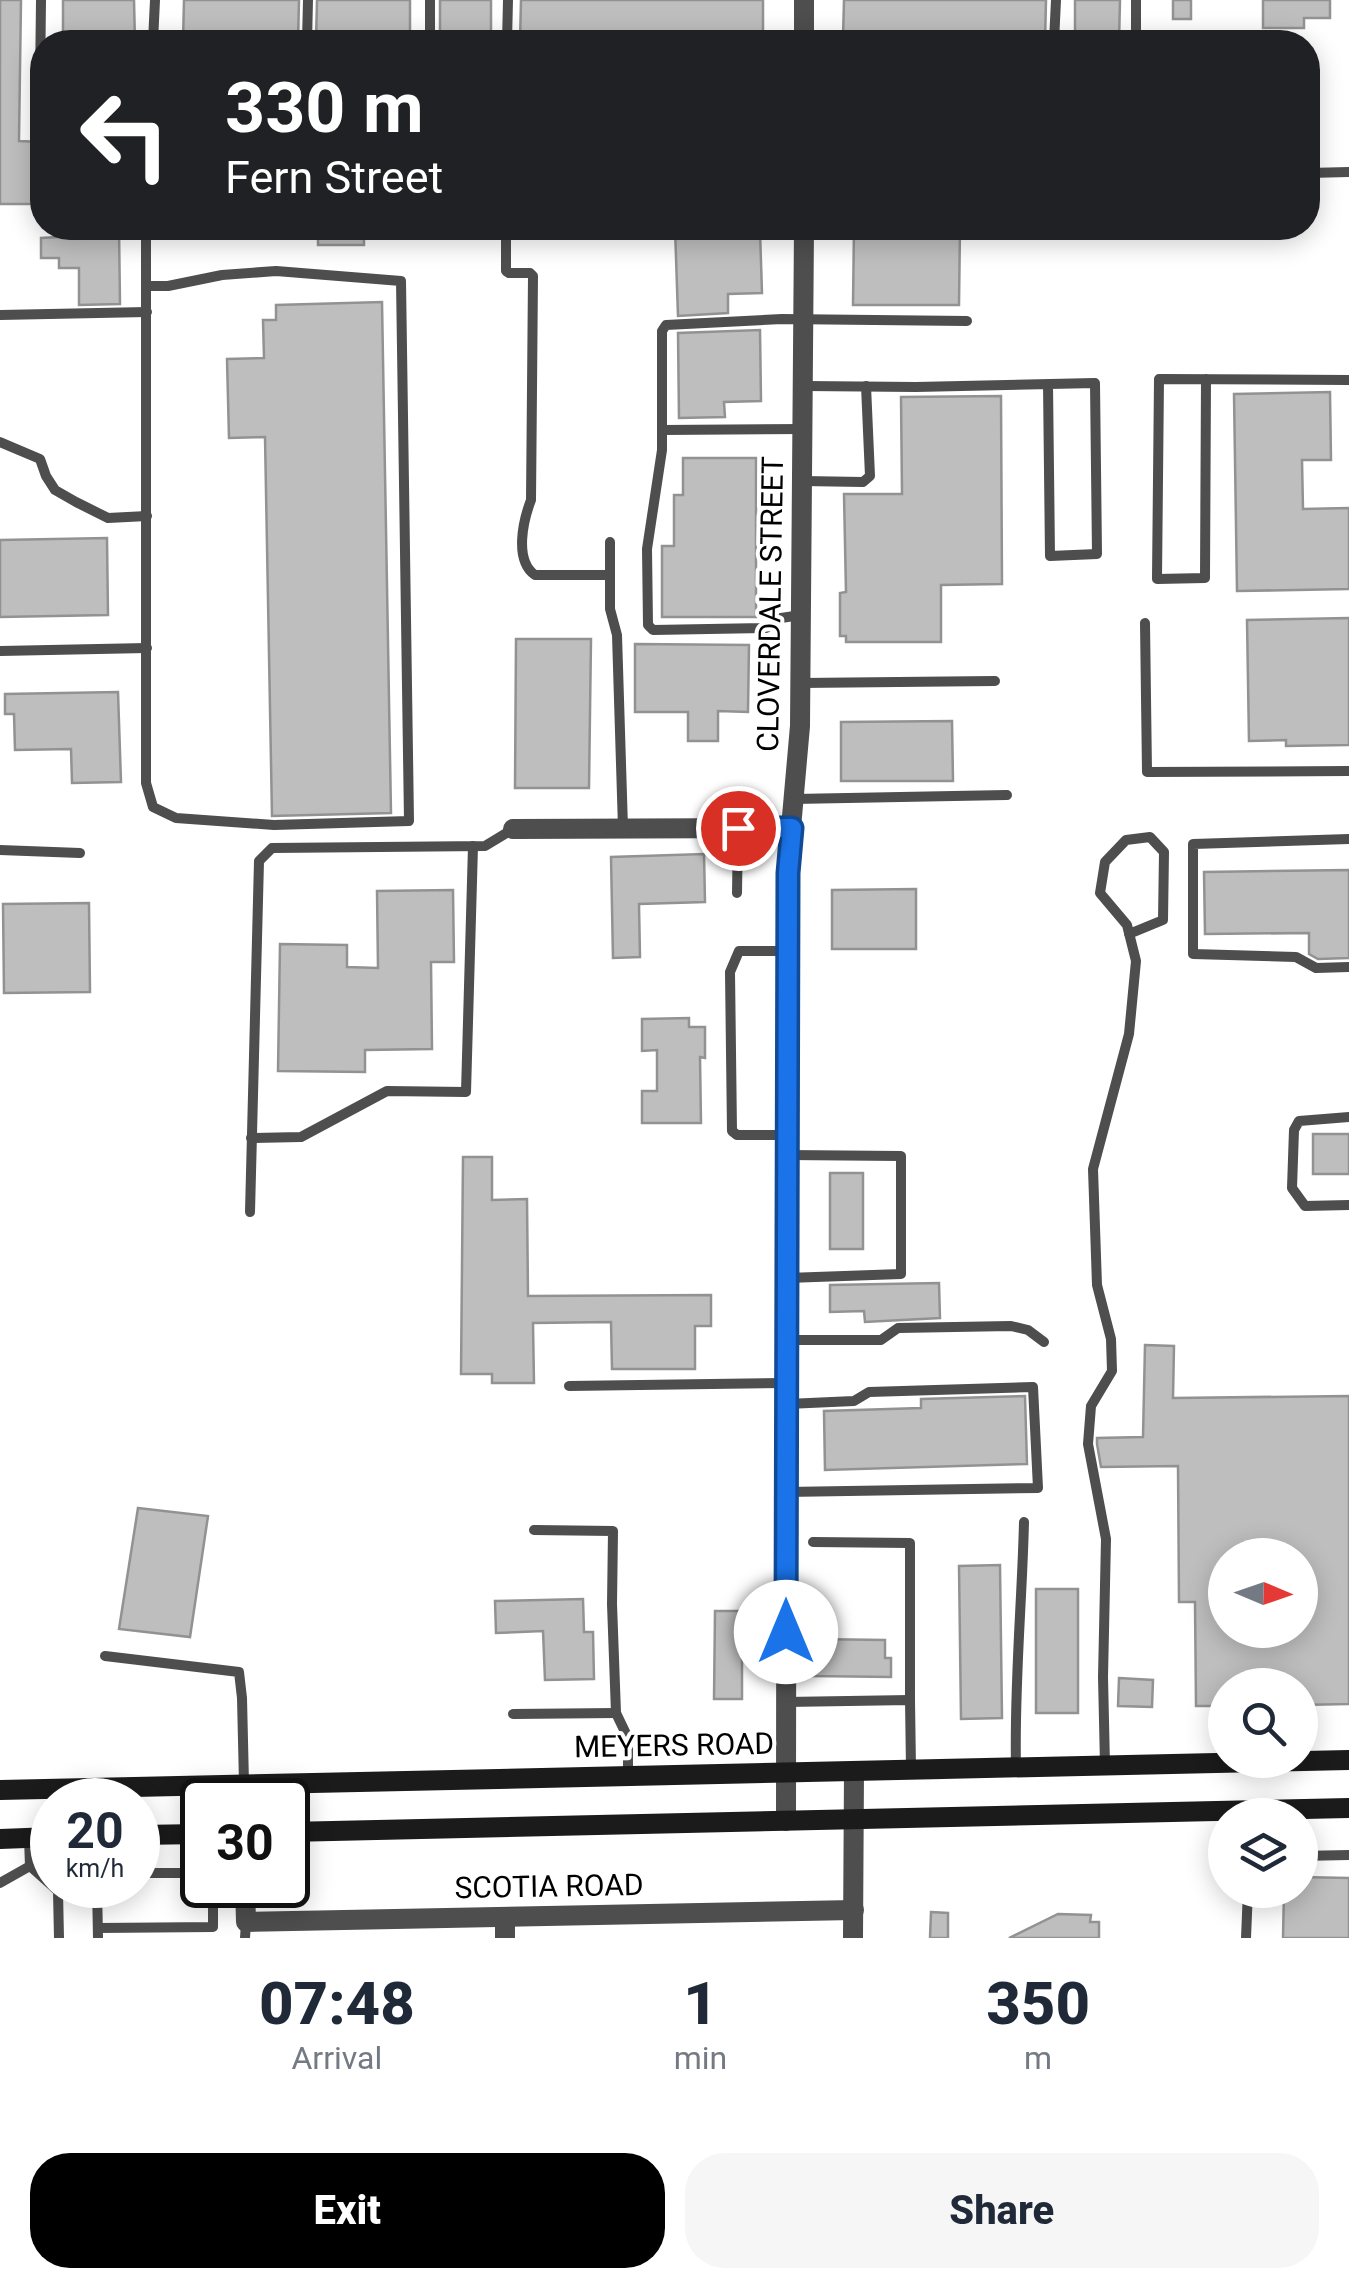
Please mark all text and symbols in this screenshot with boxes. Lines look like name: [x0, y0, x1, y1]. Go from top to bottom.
text: 330 m: [225, 67, 424, 149]
icon: left: [60, 70, 190, 200]
text: Fern Street: [225, 151, 443, 204]
street label: CLOVERDALE STREET: [750, 456, 790, 752]
pin: [696, 786, 781, 871]
icon: arrive: [711, 801, 766, 856]
north arrow: [1208, 1538, 1318, 1648]
map controls: [1208, 1538, 1318, 1908]
position arrow: [734, 1580, 838, 1684]
button: search: [1208, 1668, 1318, 1778]
street label: MEYERS ROAD: [574, 1726, 774, 1764]
speed limit sign: 30: [180, 1778, 310, 1908]
button: layers: [1208, 1798, 1318, 1908]
text: 20: [66, 1802, 124, 1860]
text: km/h: [66, 1854, 124, 1883]
street label: SCOTIA ROAD: [454, 1867, 644, 1905]
text: 07:48: [259, 1968, 415, 2039]
text: 1: [683, 1968, 718, 2039]
text: 350: [986, 1968, 1090, 2039]
text: Arrival: [291, 2039, 382, 2077]
text: min: [674, 2039, 727, 2077]
text: m: [1024, 2039, 1052, 2077]
button: Exit: [30, 2153, 665, 2268]
button: Share: [685, 2153, 1319, 2268]

